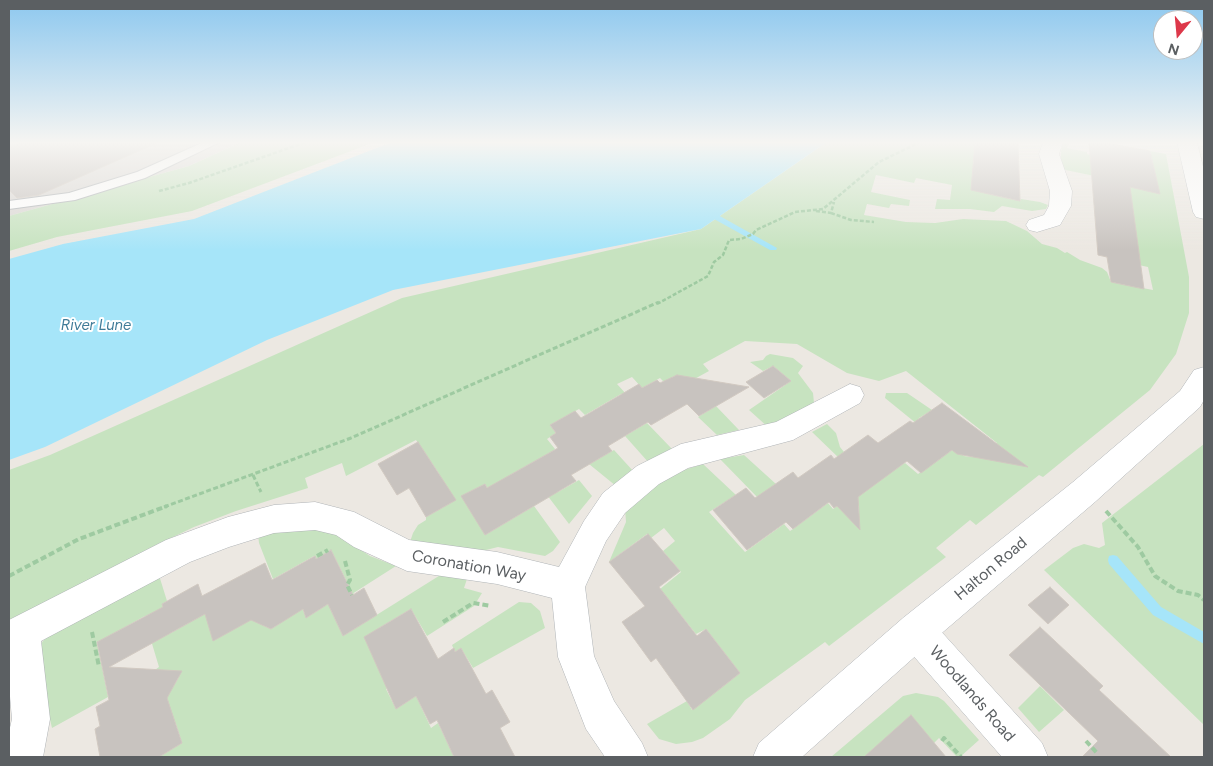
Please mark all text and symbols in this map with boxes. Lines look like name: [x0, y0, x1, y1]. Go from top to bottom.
north arrow: [1153, 10, 1203, 60]
text: N: [1166, 39, 1181, 59]
water label: River Lune: [61, 317, 131, 335]
street label: Halton Road: [951, 533, 1031, 605]
street label: Coronation Way: [410, 547, 528, 585]
street label: Woodlands Road: [925, 642, 1019, 746]

